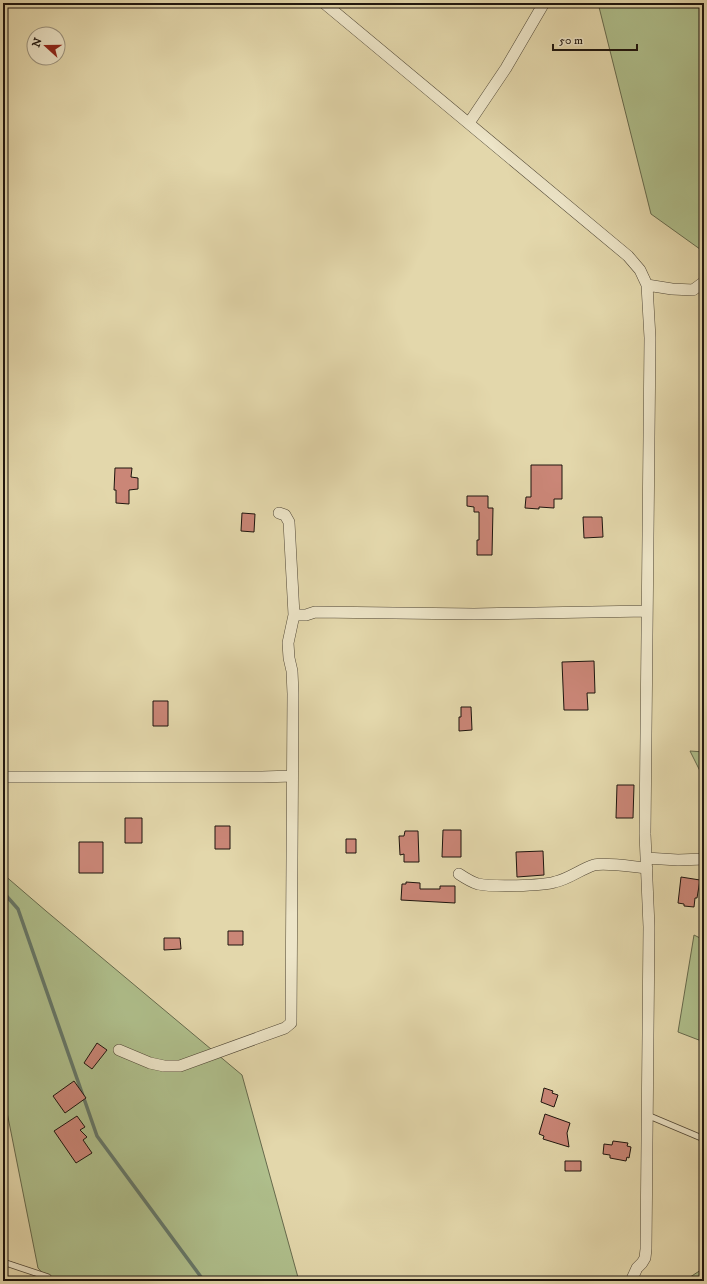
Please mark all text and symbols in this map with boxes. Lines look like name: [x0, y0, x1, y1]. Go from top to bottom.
north arrow: [26, 26, 66, 66]
scale bar: [553, 26, 637, 52]
text: 50 m: [559, 33, 583, 48]
text: N: [29, 36, 46, 49]

